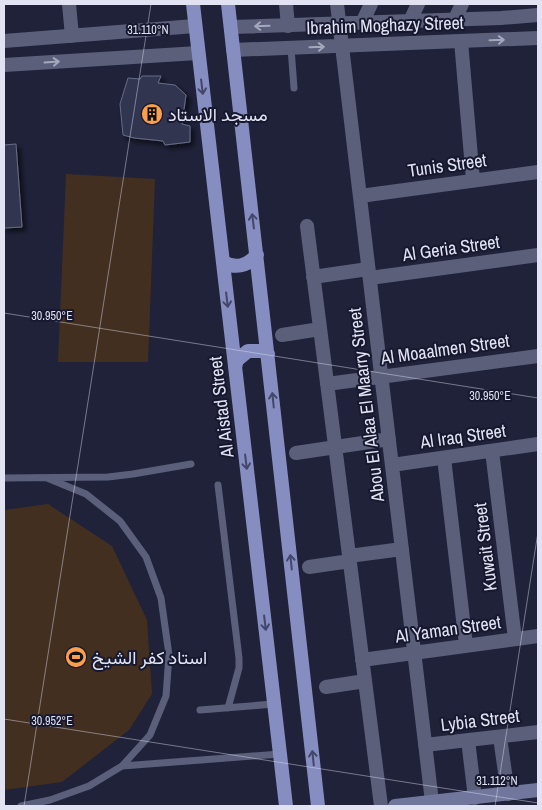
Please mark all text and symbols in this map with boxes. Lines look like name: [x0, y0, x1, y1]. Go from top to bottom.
street label: Ibrahim Moghazy Street: [306, 10, 464, 40]
text: 31.110°N: [127, 22, 169, 38]
one-way arrow: [255, 22, 271, 31]
one-way arrow: [489, 35, 505, 44]
one-way arrow: [309, 42, 325, 51]
one-way arrow: [44, 58, 60, 67]
one-way arrow: [197, 79, 207, 95]
building icon: مسجد الاستاد: [140, 102, 164, 126]
place label: مسجد الاستاد: [168, 102, 268, 127]
street label: Tunis Street: [406, 147, 488, 183]
one-way arrow: [248, 213, 258, 229]
street label: Al Geria Street: [400, 229, 501, 267]
one-way arrow: [222, 292, 232, 308]
street label: Abou El Alaa El Maarry Street: [342, 307, 390, 504]
text: 30.950°E: [31, 308, 73, 324]
street label: Al Moaalmen Street: [378, 328, 511, 371]
street label: Al Aistad Street: [202, 355, 240, 460]
text: 30.950°E: [469, 388, 511, 404]
one-way arrow: [268, 392, 278, 408]
street label: Al Iraq Street: [418, 418, 507, 455]
one-way arrow: [241, 454, 251, 470]
street label: Kuwait Street: [467, 501, 503, 593]
one-way arrow: [286, 554, 296, 570]
street label: Al Yaman Street: [393, 609, 502, 649]
one-way arrow: [260, 615, 270, 631]
sports icon: استاد كفر الشيخ: [64, 645, 88, 669]
place label: استاد كفر الشيخ: [92, 645, 207, 670]
street label: Lybia Street: [439, 703, 521, 737]
text: 30.952°E: [31, 713, 73, 729]
one-way arrow: [308, 750, 318, 766]
text: 31.112°N: [476, 773, 518, 789]

